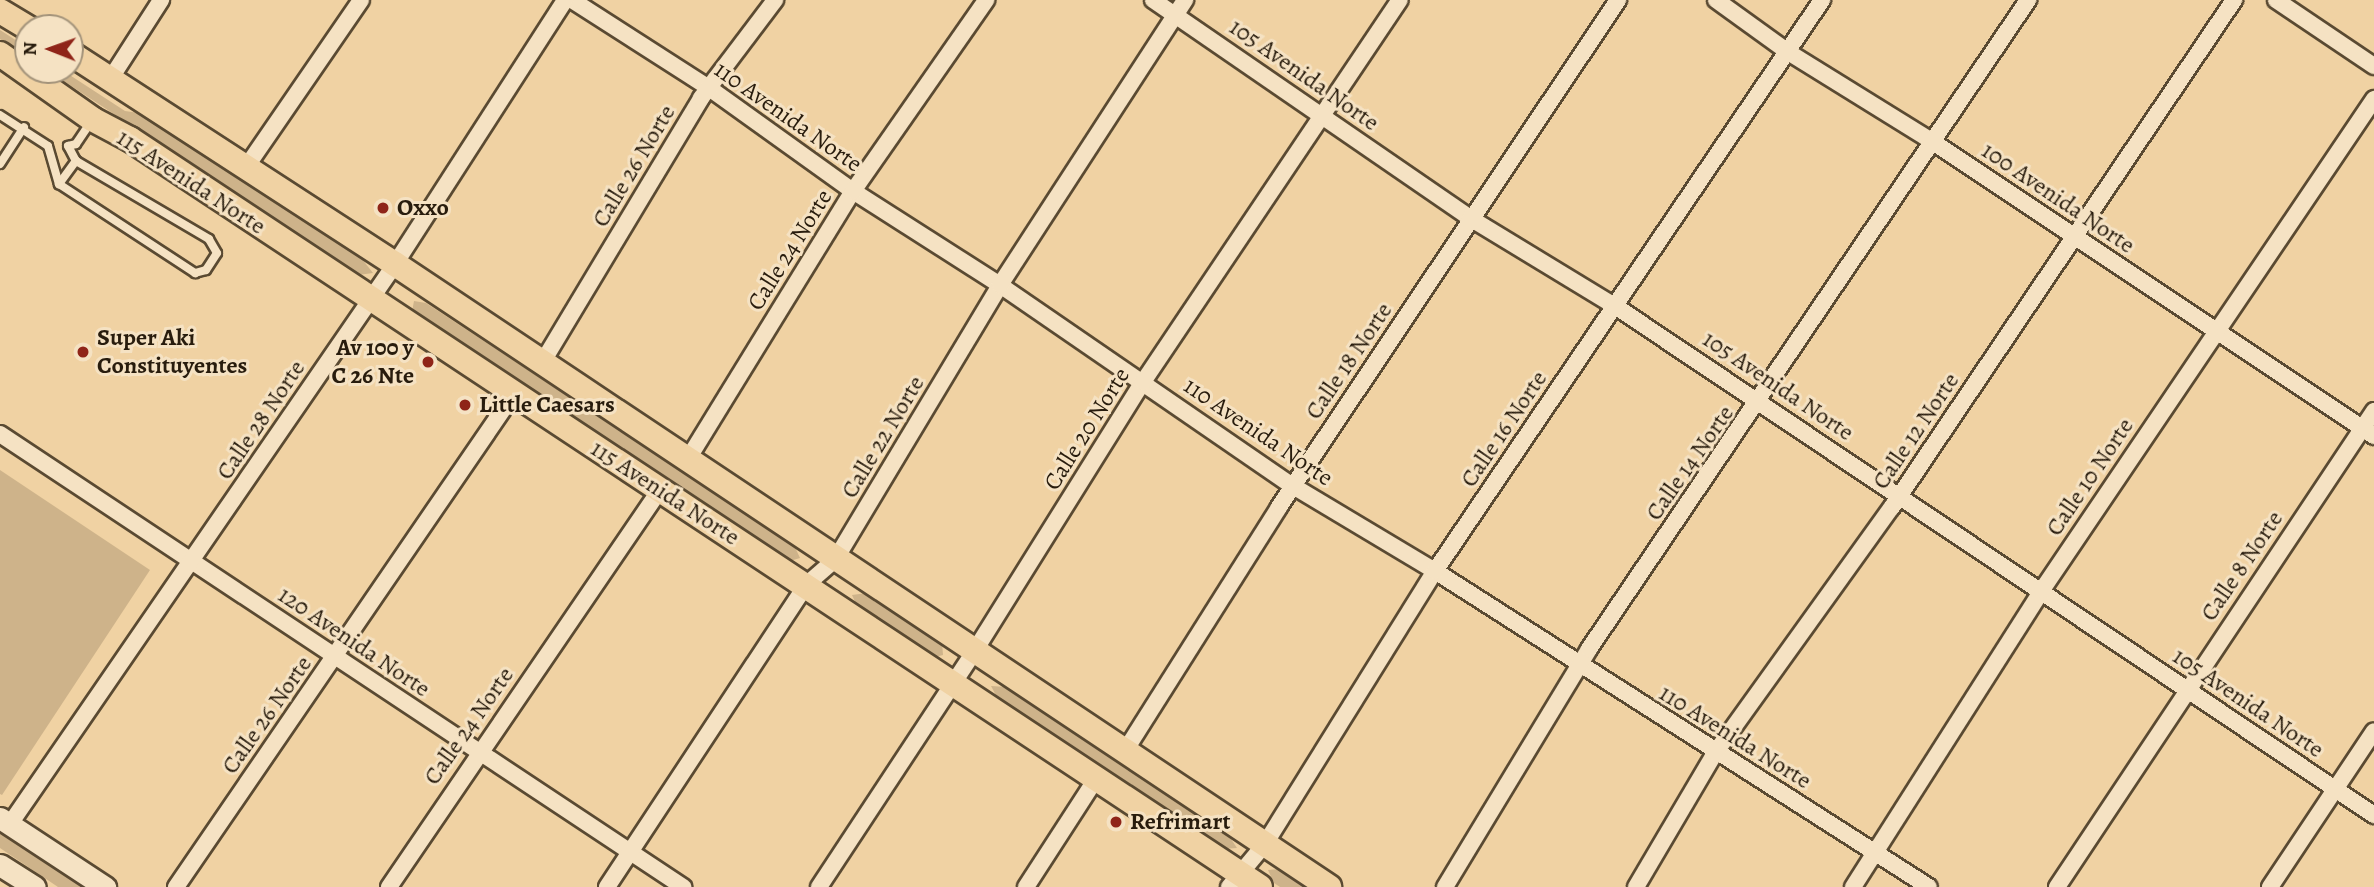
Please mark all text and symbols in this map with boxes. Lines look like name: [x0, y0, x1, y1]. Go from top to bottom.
street label: 105 Avenida Norte: [1224, 13, 1384, 137]
north arrow: [14, 14, 84, 84]
text: N: [17, 42, 43, 56]
street label: 110 Avenida Norte: [709, 55, 867, 179]
street label: Calle 26 Norte: [586, 100, 682, 232]
street label: 115 Avenida Norte: [111, 123, 271, 241]
street label: 100 Avenida Norte: [1976, 136, 2140, 260]
street label: Calle 24 Norte: [741, 184, 839, 316]
place label: Oxxo: [397, 194, 449, 222]
marker: Oxxo: [375, 200, 391, 216]
street label: Calle 18 Norte: [1299, 297, 1399, 425]
place label: Super Aki Constituyentes: [97, 324, 247, 380]
street label: 105 Avenida Norte: [1697, 325, 1859, 447]
place label: Av 100 y C 26 Nte: [332, 334, 414, 390]
marker: Super Aki Constituyentes: [75, 344, 91, 360]
marker: Av 100 y C 26 Nte: [420, 354, 436, 370]
street label: Calle 28 Norte: [211, 355, 311, 485]
street label: Calle 20 Norte: [1038, 362, 1136, 496]
street label: Calle 16 Norte: [1455, 365, 1553, 493]
street label: Calle 12 Norte: [1866, 367, 1966, 495]
street label: Calle 22 Norte: [835, 371, 931, 503]
street label: 110 Avenida Norte: [1178, 371, 1338, 493]
place label: Little Caesars: [479, 391, 615, 419]
marker: Little Caesars: [457, 397, 473, 413]
street label: Calle 14 Norte: [1640, 400, 1740, 526]
street label: Calle 10 Norte: [2040, 413, 2140, 541]
street label: 115 Avenida Norte: [585, 434, 745, 552]
street label: Calle 8 Norte: [2195, 506, 2289, 626]
street label: 120 Avenida Norte: [273, 581, 435, 703]
street label: 105 Avenida Norte: [2167, 642, 2329, 764]
street label: Calle 26 Norte: [216, 651, 318, 779]
street label: Calle 24 Norte: [418, 662, 520, 790]
street label: 110 Avenida Norte: [1654, 679, 1816, 795]
place label: Refrimart: [1130, 808, 1230, 836]
marker: Refrimart: [1108, 814, 1124, 830]

